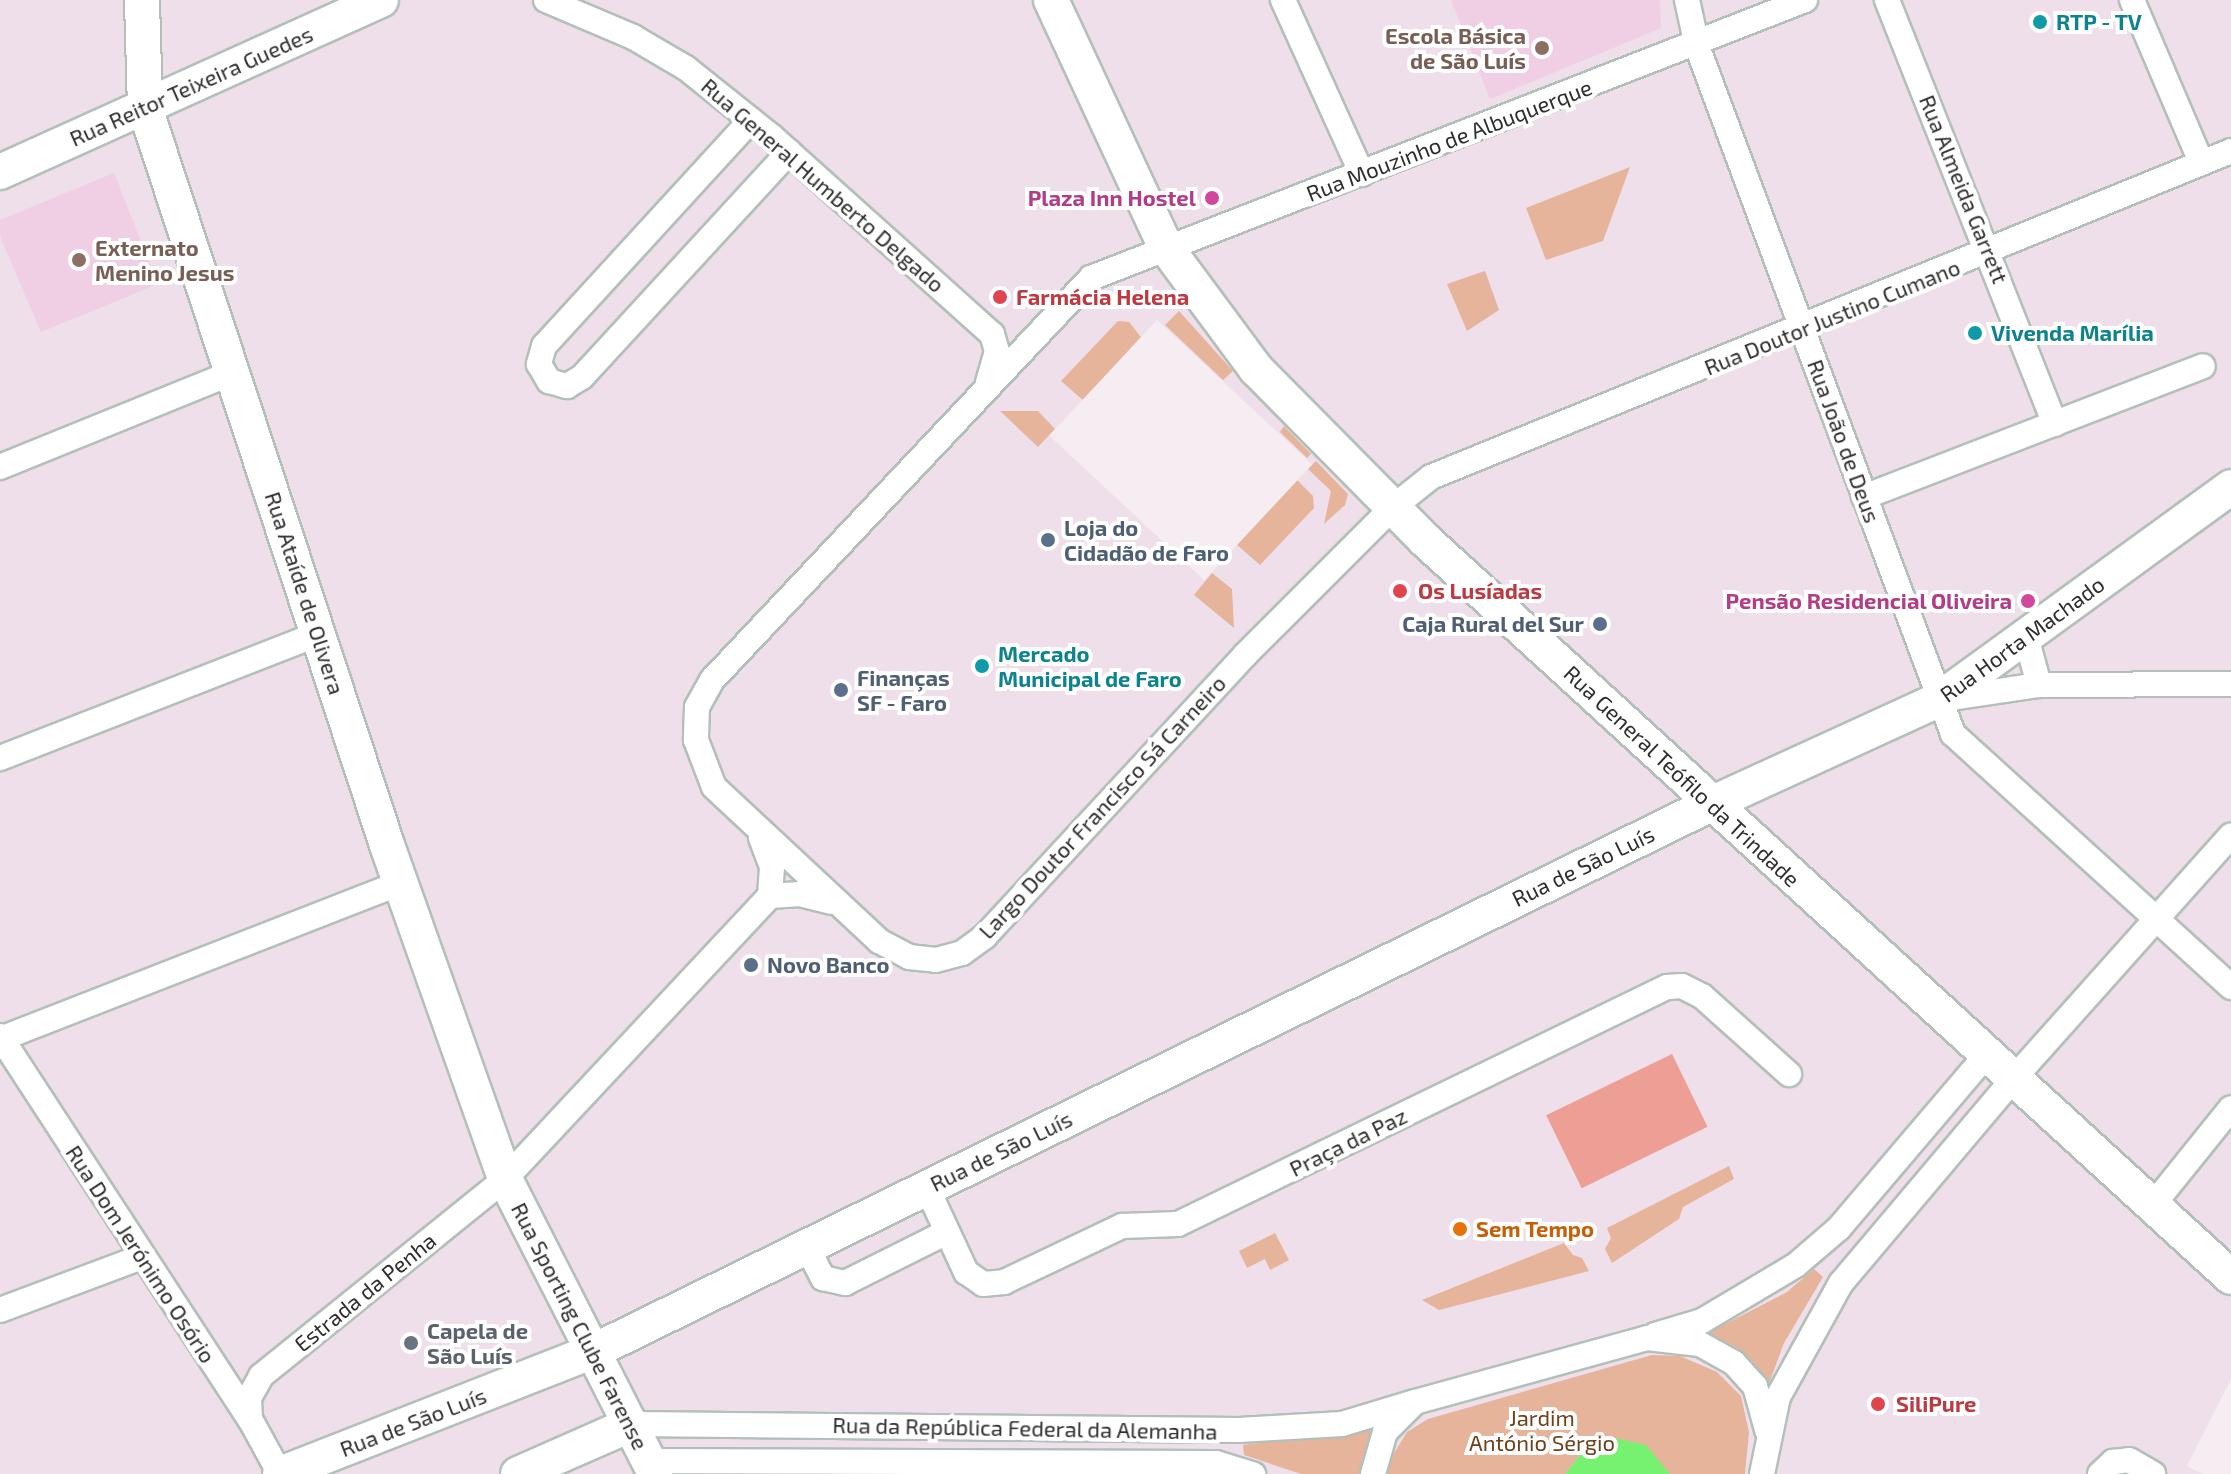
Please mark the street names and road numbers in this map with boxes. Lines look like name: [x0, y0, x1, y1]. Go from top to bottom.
street label: Rua Reitor Teixeira Guedes: [65, 20, 317, 152]
street label: Rua General Humberto Delgado: [696, 72, 950, 298]
street label: Rua Mouzinho de Albuquerque: [1302, 73, 1596, 207]
street label: Rua Almeida Garrett: [1914, 91, 2014, 287]
street label: Rua Doutor Justino Cumano: [1700, 253, 1964, 381]
street label: Rua João de Deus: [1802, 356, 1886, 526]
street label: Rua Ataíde de Olivera: [260, 488, 350, 698]
street label: Rua Horta Machado: [1935, 571, 2109, 707]
street label: Rua General Teófilo da Trindade: [1558, 659, 1806, 893]
street label: Largo Doutor Francisco Sá Carneiro: [973, 670, 1231, 944]
street label: Rua de São Luís: [1508, 820, 1658, 912]
street label: Praça da Paz: [1285, 1102, 1411, 1182]
street label: Rua de São Luís: [926, 1105, 1076, 1197]
street label: Rua Dom Jerónimo Osório: [61, 1140, 221, 1368]
street label: Rua Sporting Clube Farense: [506, 1198, 654, 1454]
street label: Estrada da Penha: [289, 1227, 441, 1357]
street label: Rua de São Luís: [336, 1382, 490, 1462]
street label: Rua da República Federal da Alemanha: [832, 1411, 1218, 1445]

